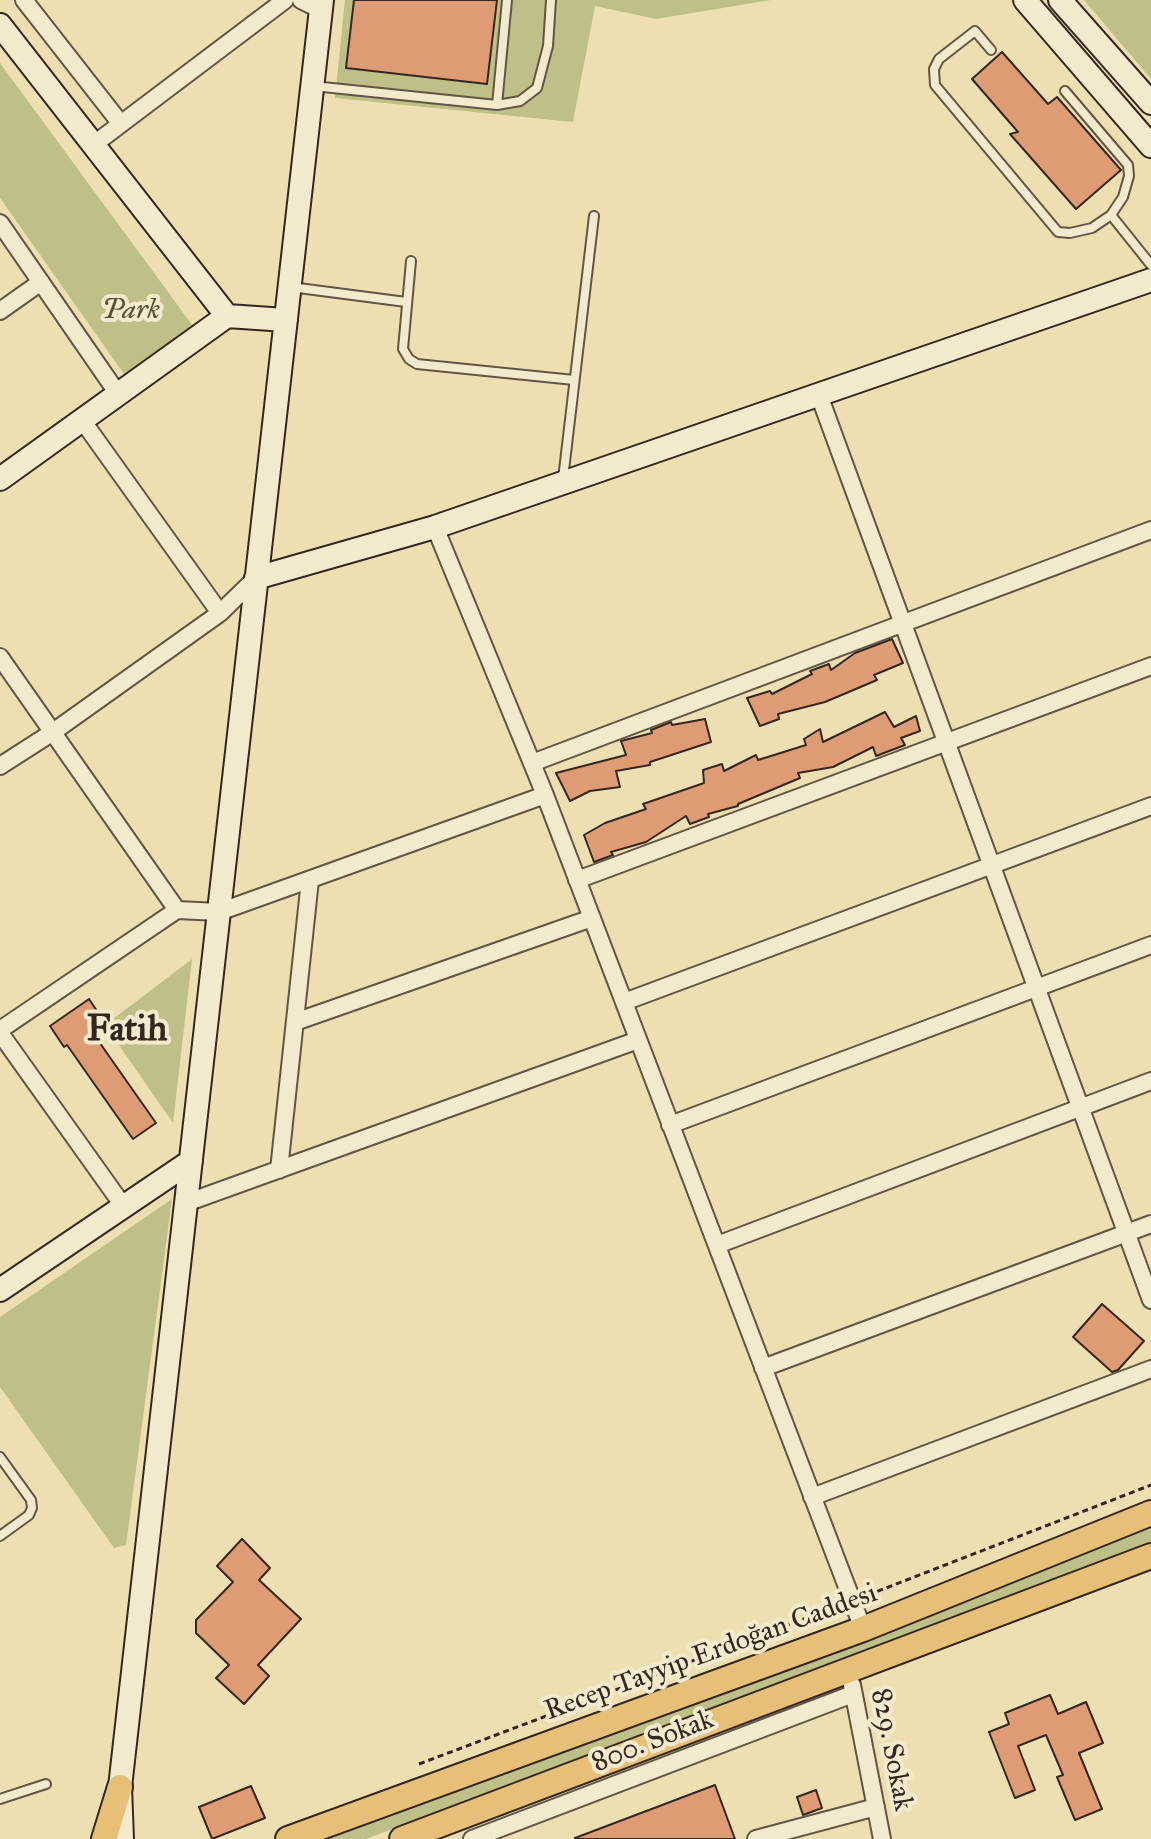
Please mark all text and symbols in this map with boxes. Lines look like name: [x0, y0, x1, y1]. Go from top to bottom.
park label: Park: [102, 294, 160, 328]
district label: Fatih: [87, 1009, 167, 1053]
street label: Recep Tayyip Erdoğan Caddesi: [540, 1577, 882, 1729]
street label: 829. Sokak: [863, 1686, 919, 1814]
street label: 800. Sokak: [587, 1703, 719, 1781]

